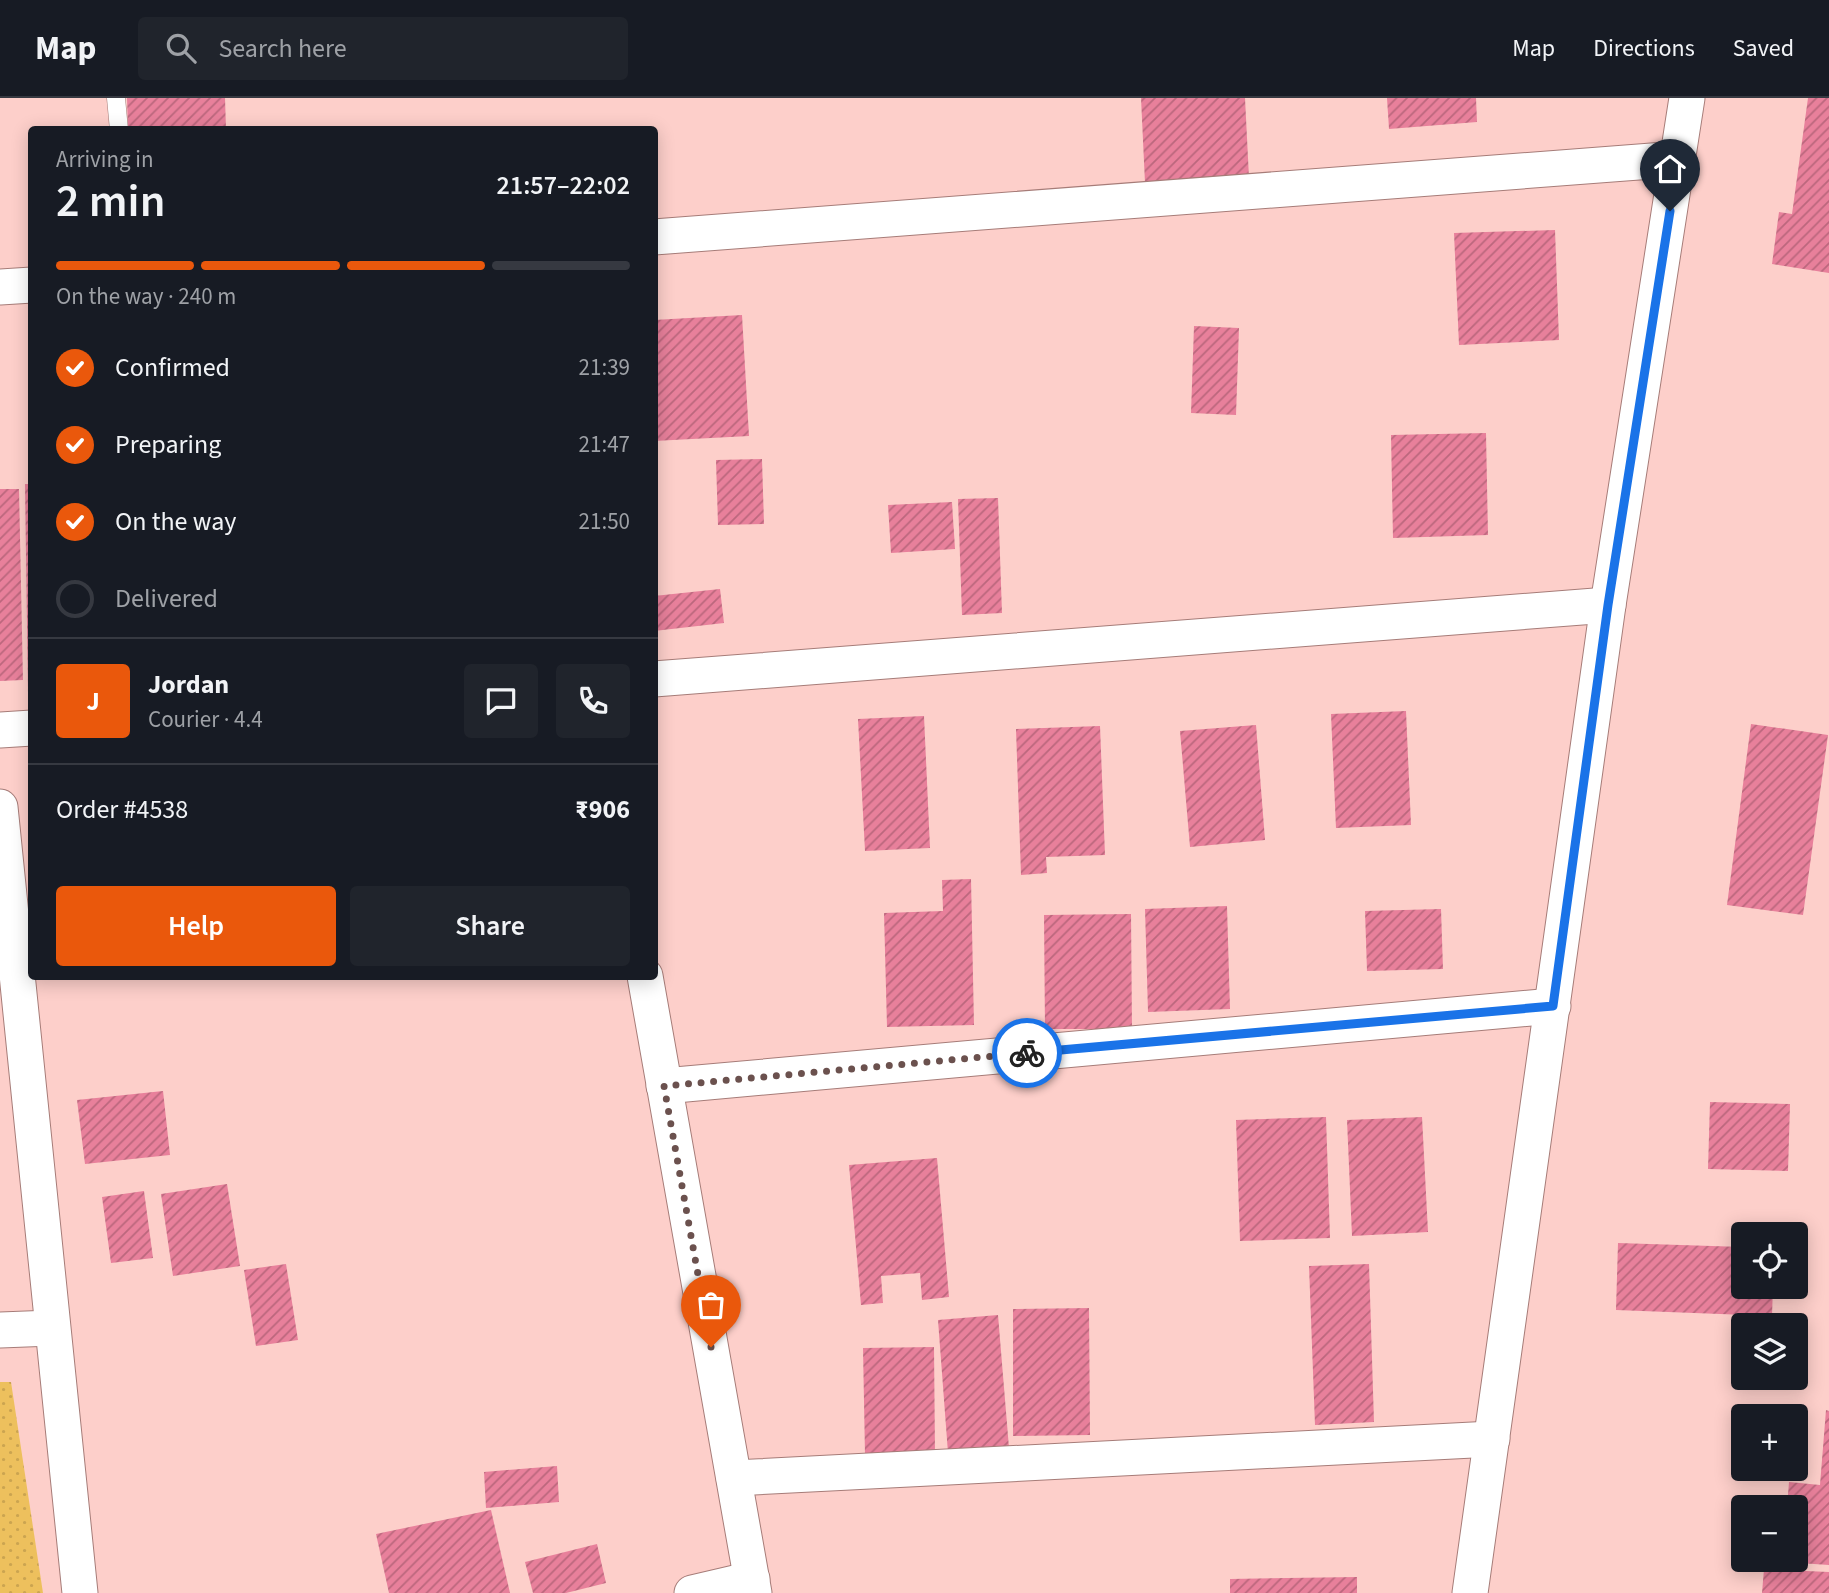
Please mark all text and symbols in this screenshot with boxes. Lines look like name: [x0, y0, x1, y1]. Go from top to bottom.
search box: [138, 17, 628, 80]
text: Map: [35, 25, 96, 72]
icon: search: [162, 29, 200, 67]
text: Search here: [218, 30, 347, 67]
text: Map: [1512, 31, 1555, 66]
text: Directions: [1593, 31, 1695, 66]
text: Saved: [1733, 31, 1794, 66]
pin: [1640, 139, 1700, 211]
text: Arriving in: [56, 143, 154, 176]
icon: home: [1651, 150, 1689, 188]
text: 21:57–22:02: [497, 167, 630, 204]
text: 2 min: [56, 169, 165, 234]
text: On the way · 240 m: [56, 280, 236, 313]
icon: check: [56, 349, 94, 387]
text: Confirmed: [115, 349, 230, 386]
text: 21:39: [579, 351, 630, 384]
icon: check: [56, 426, 94, 464]
text: Preparing: [115, 426, 221, 463]
text: 21:47: [579, 428, 630, 461]
icon: check: [56, 503, 94, 541]
text: On the way: [115, 503, 236, 540]
text: 21:50: [579, 505, 630, 538]
text: Delivered: [115, 580, 218, 617]
button: chat: [464, 664, 538, 738]
button: phone: [556, 664, 630, 738]
text: Jordan: [148, 666, 229, 703]
text: J: [86, 683, 100, 720]
text: Courier · 4.4: [148, 703, 263, 736]
text: Order #4538: [56, 791, 188, 828]
text: ₹906: [575, 791, 630, 828]
button: Help: [56, 886, 336, 966]
button: Share: [350, 886, 630, 966]
courier: [992, 1018, 1062, 1088]
icon: bike: [1008, 1034, 1046, 1072]
map controls: [1731, 1222, 1808, 1572]
button: locate: [1731, 1222, 1808, 1299]
pin: [681, 1275, 741, 1347]
icon: bag: [692, 1286, 730, 1324]
button: layers: [1731, 1313, 1808, 1390]
button: +: [1731, 1404, 1808, 1481]
button: −: [1731, 1495, 1808, 1572]

